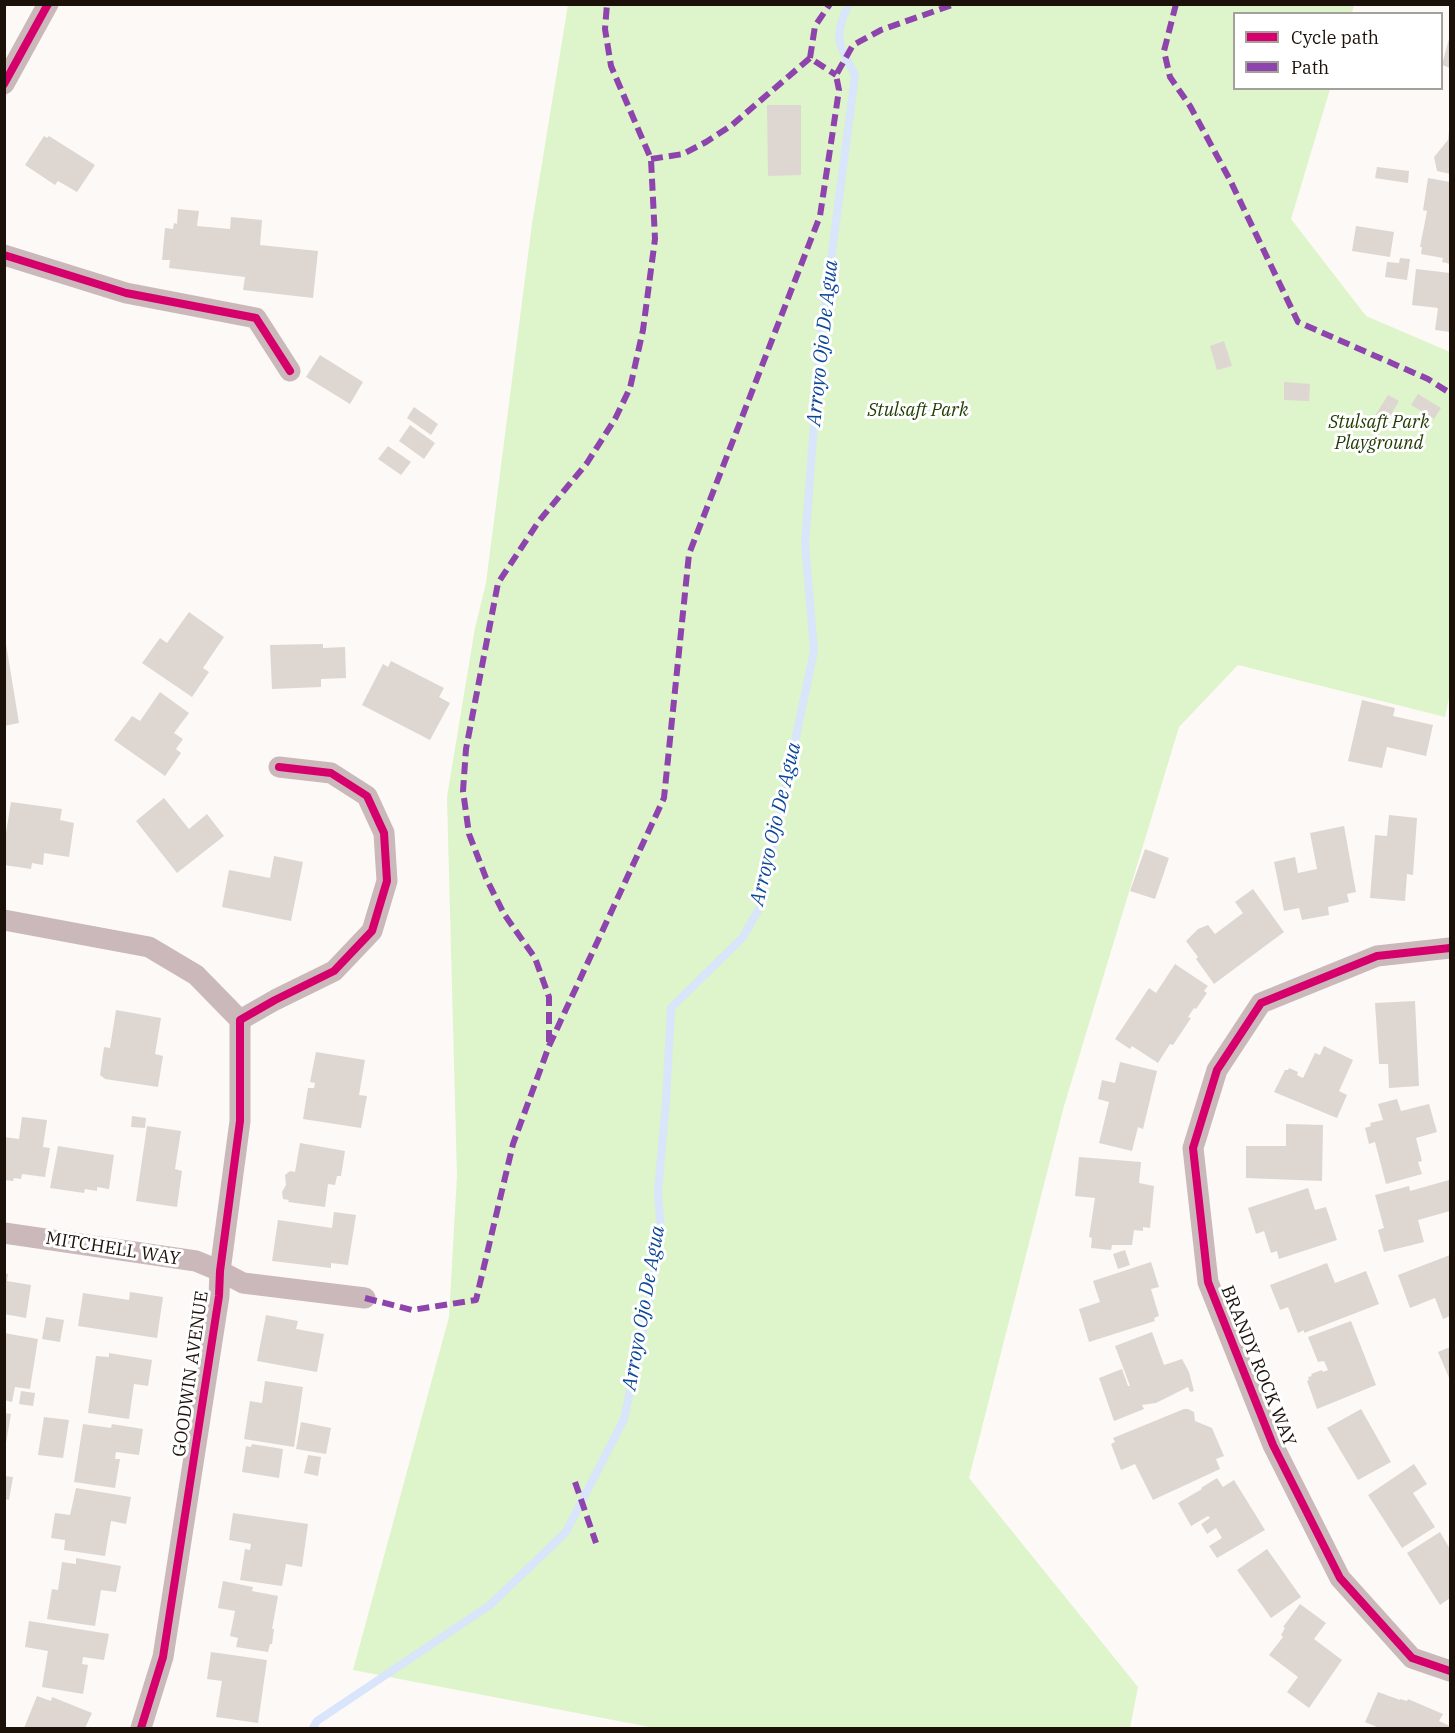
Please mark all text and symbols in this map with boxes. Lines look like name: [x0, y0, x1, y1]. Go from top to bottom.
legend: [1233, 12, 1443, 90]
text: Cycle path: [1291, 26, 1379, 49]
text: Path: [1291, 56, 1329, 79]
water label: Arroyo Ojo De Agua: [802, 259, 844, 427]
park label: Stulsaft Park: [867, 400, 969, 422]
park label: Stulsaft Park Playground: [1328, 412, 1430, 454]
water label: Arroyo Ojo De Agua: [746, 740, 806, 908]
water label: Arroyo Ojo De Agua: [618, 1224, 670, 1392]
street label: MITCHELL WAY: [44, 1228, 182, 1270]
street label: BRANDY ROCK WAY: [1216, 1282, 1300, 1450]
street label: GOODWIN AVENUE: [169, 1290, 213, 1458]

